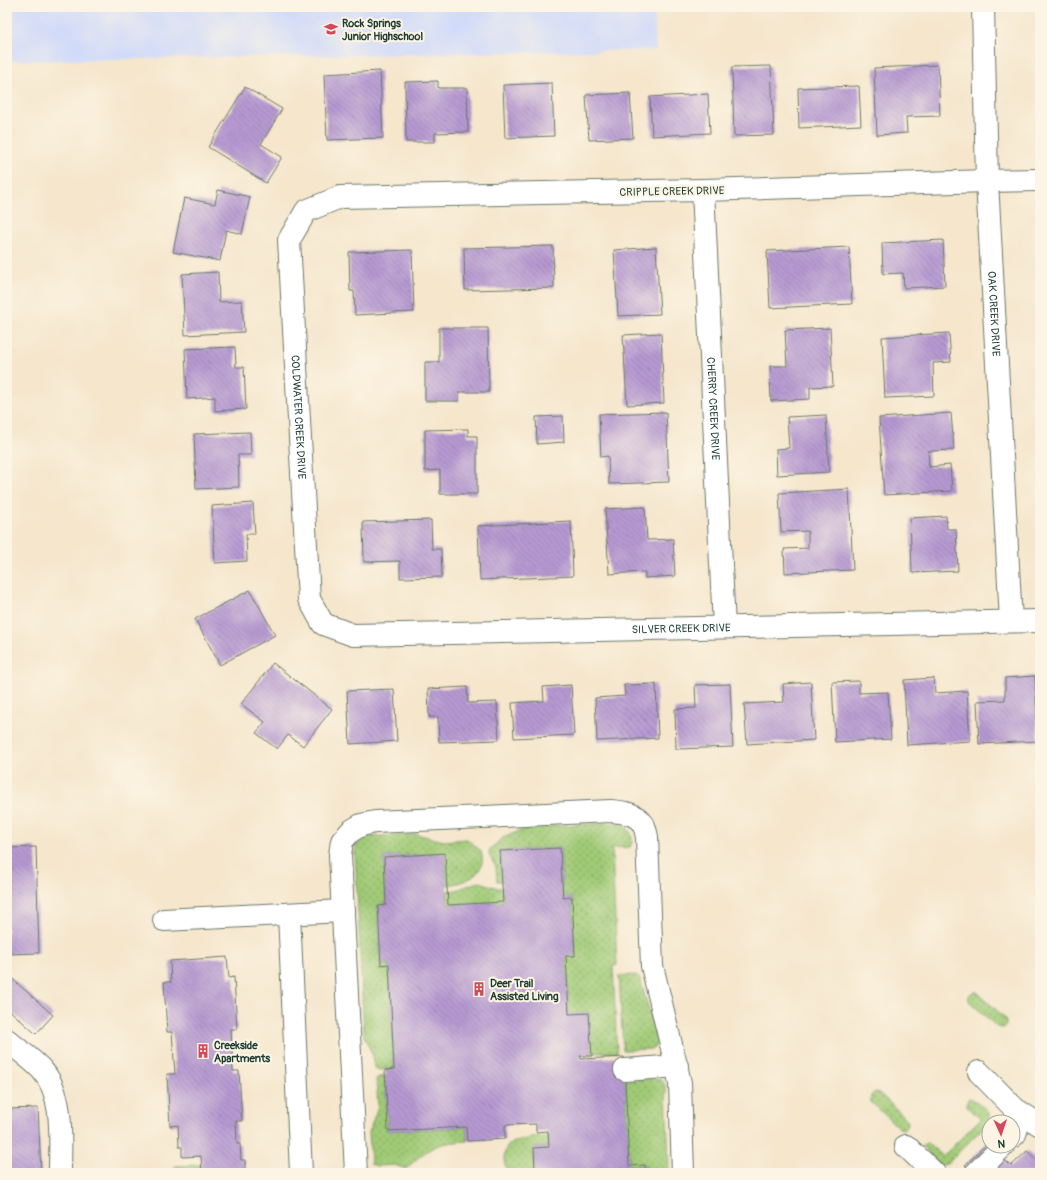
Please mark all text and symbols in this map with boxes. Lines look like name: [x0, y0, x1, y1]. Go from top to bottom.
place label: Rock Springs Junior Highschool: [342, 17, 423, 43]
school or university icon: Rock Springs Junior Highschool: [323, 21, 339, 37]
street label: CRIPPLE CREEK DRIVE: [619, 184, 725, 199]
street label: OAK CREEK DRIVE: [985, 271, 1003, 357]
street label: COLDWATER CREEK DRIVE: [288, 355, 308, 480]
street label: CHERRY CREEK DRIVE: [704, 357, 722, 461]
street label: SILVER CREEK DRIVE: [631, 621, 731, 636]
place label: Deer Trail Assisted Living: [490, 977, 559, 1003]
building icon: Deer Trail Assisted Living: [471, 981, 487, 997]
place label: Creekside Apartments: [214, 1039, 270, 1065]
building icon: Creekside Apartments: [195, 1043, 211, 1059]
north arrow: [981, 1114, 1021, 1154]
text: N: [997, 1137, 1006, 1150]

